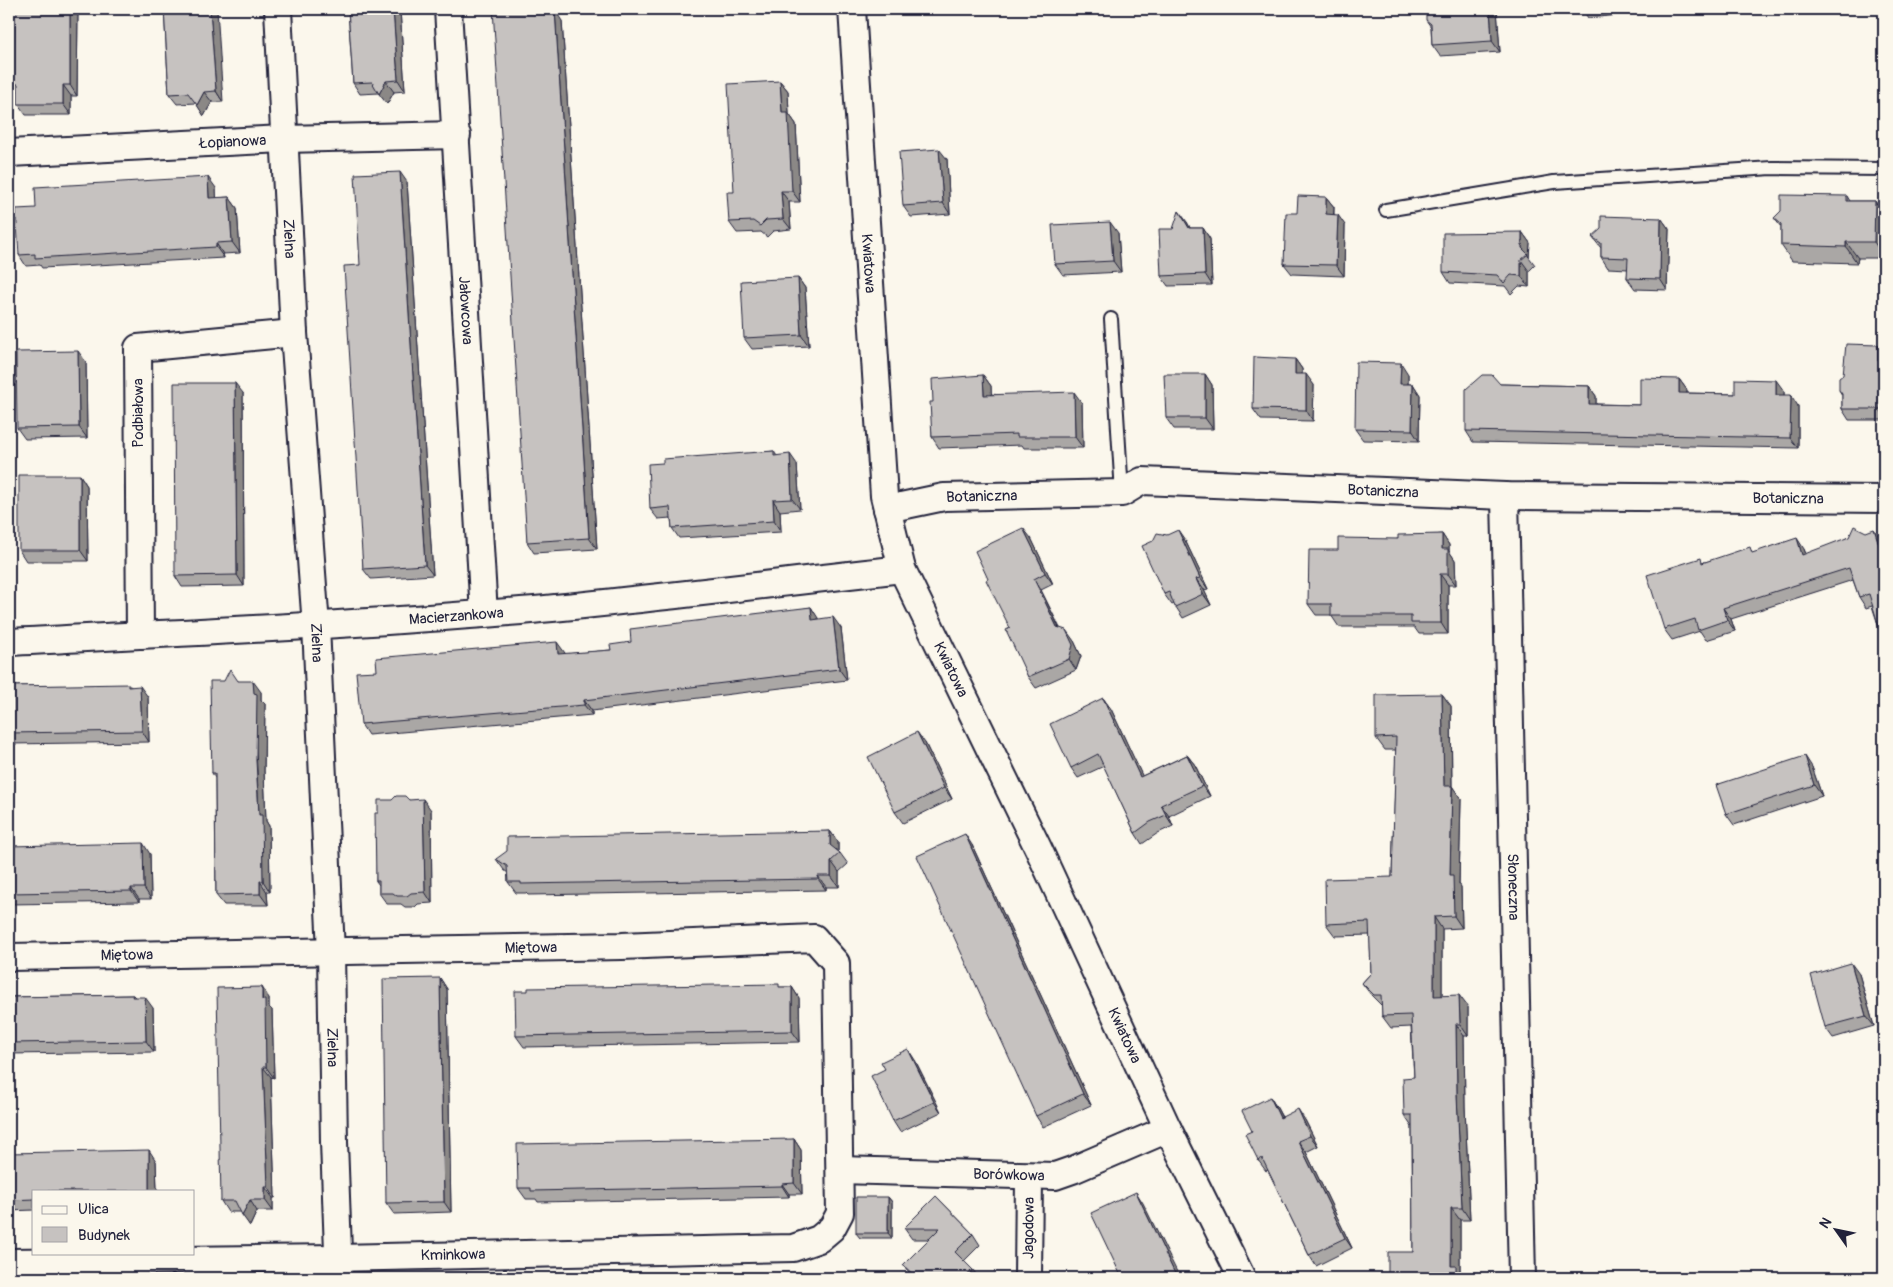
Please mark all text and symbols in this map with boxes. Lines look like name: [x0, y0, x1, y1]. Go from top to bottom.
street label: Łopianowa: [198, 130, 267, 153]
street label: Zielna: [279, 219, 300, 259]
street label: Kwiatowa: [857, 233, 880, 294]
street label: Jałowcowa: [454, 276, 477, 345]
street label: Podbiałowa: [129, 378, 148, 448]
street label: Botaniczna: [1347, 480, 1419, 502]
street label: Botaniczna: [946, 486, 1018, 506]
street label: Botaniczna: [1752, 488, 1824, 508]
street label: Macierzankowa: [408, 603, 504, 629]
street label: Zielna: [306, 623, 327, 663]
street label: Kwiatowa: [929, 639, 973, 700]
street label: Słoneczna: [1503, 853, 1524, 921]
street label: Miętowa: [504, 938, 557, 958]
street label: Miętowa: [101, 945, 153, 965]
street label: Kwiatowa: [1104, 1004, 1146, 1066]
street label: Zielna: [323, 1028, 342, 1067]
street label: Borówkowa: [973, 1164, 1045, 1185]
legend: [32, 1190, 195, 1254]
street label: Jagodowa: [1019, 1197, 1038, 1259]
text: Ulica: [78, 1200, 109, 1219]
north arrow: [1810, 1204, 1860, 1254]
text: N: [1816, 1215, 1835, 1232]
text: Budynek: [78, 1226, 131, 1245]
street label: Kminkowa: [421, 1245, 486, 1265]

